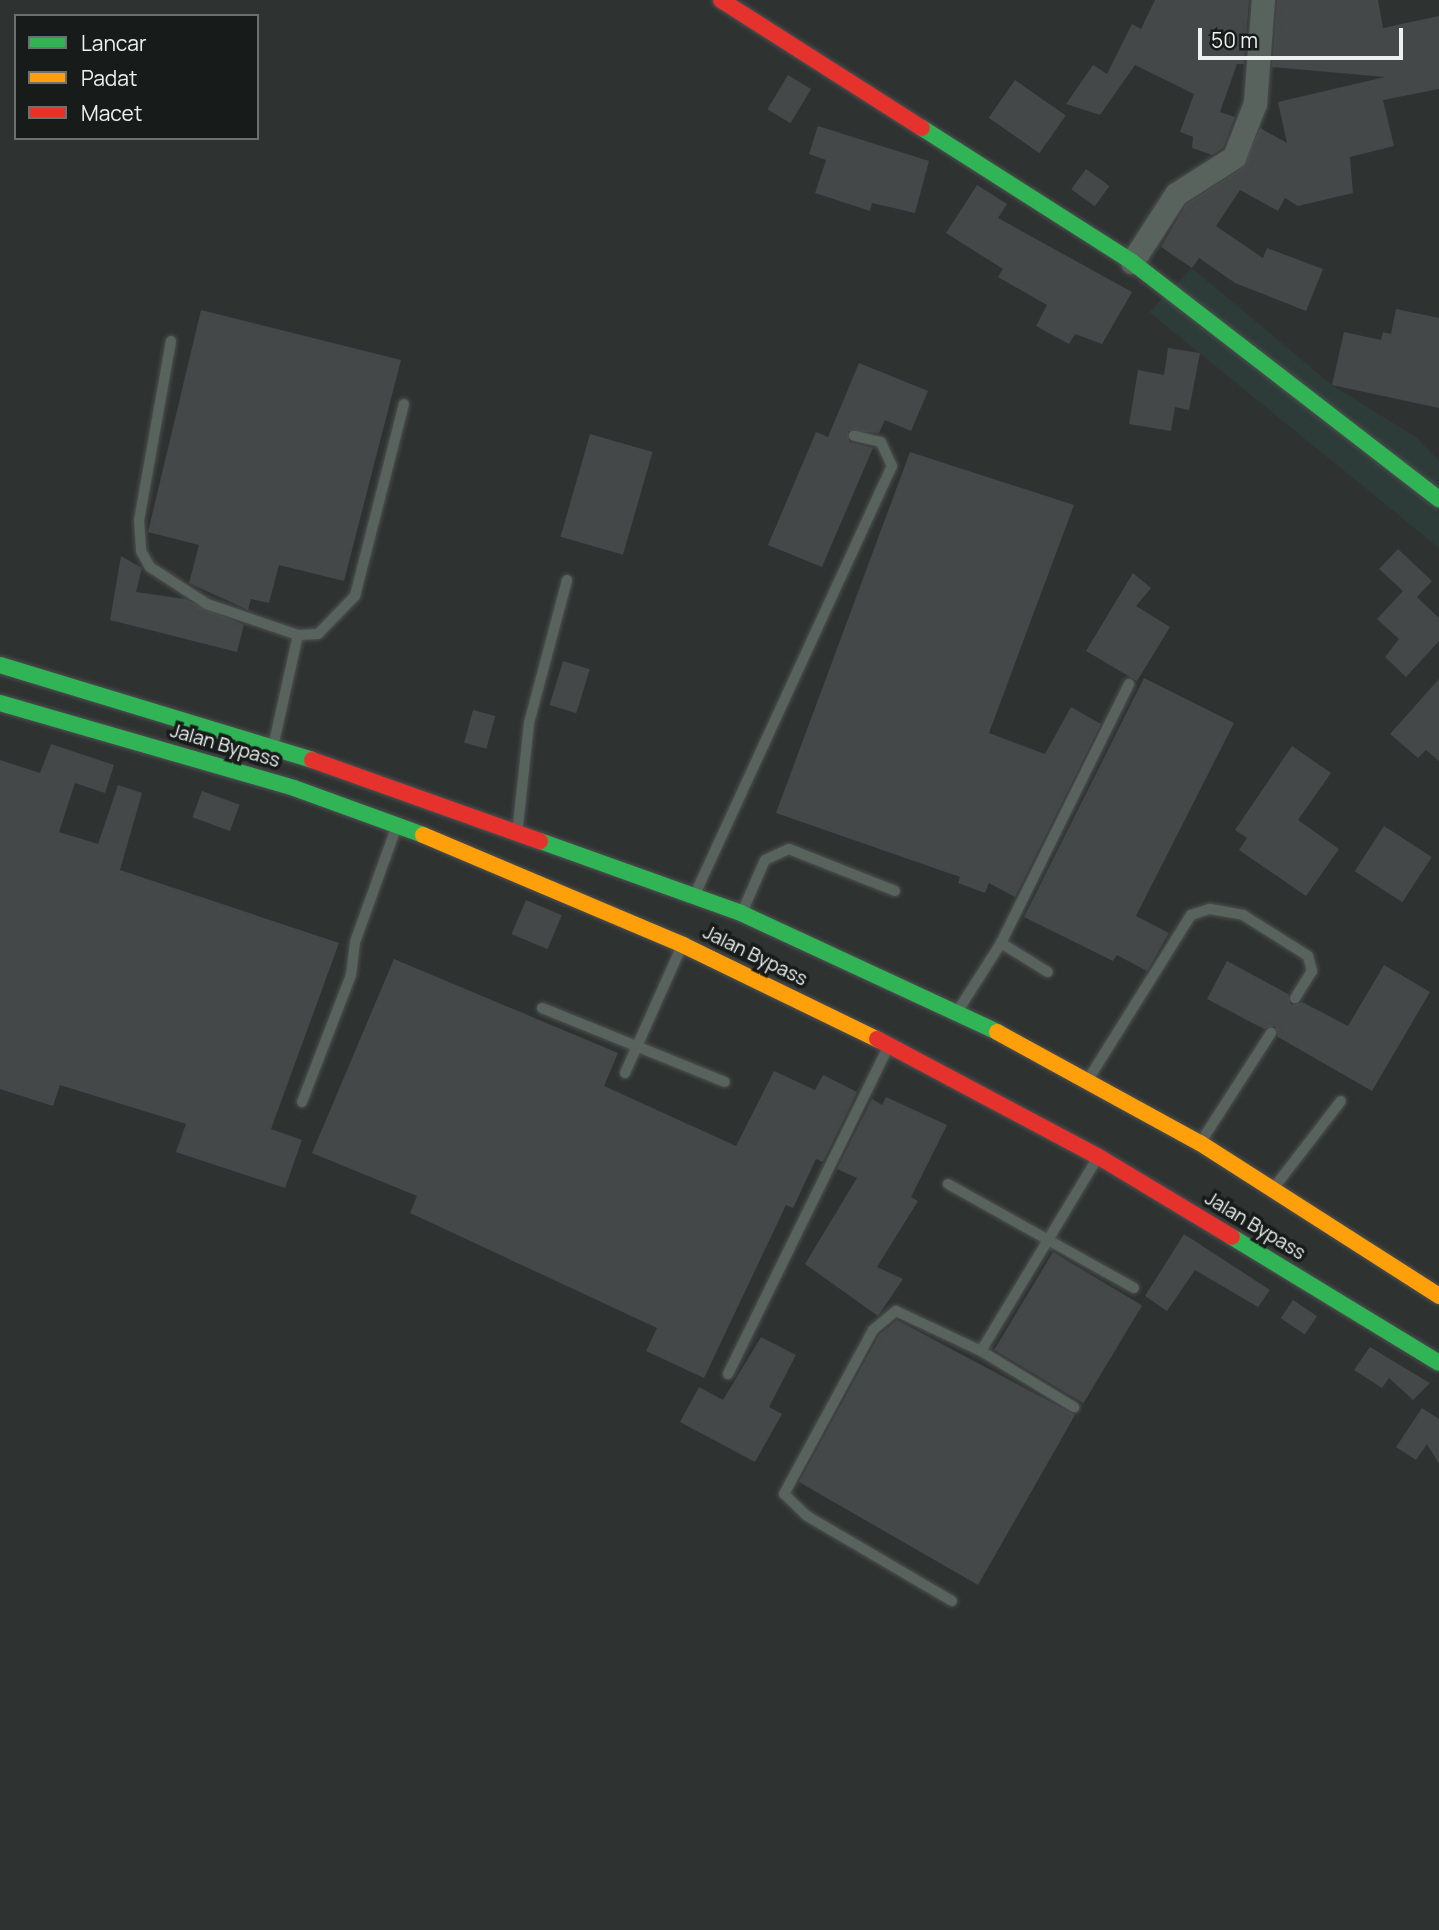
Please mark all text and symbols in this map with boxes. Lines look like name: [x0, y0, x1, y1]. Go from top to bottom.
legend: [14, 14, 259, 140]
scale bar: [1201, 14, 1406, 58]
text: 50 m: [1211, 26, 1258, 54]
text: Lancar: [81, 29, 147, 57]
text: Padat: [81, 64, 137, 92]
text: Macet: [81, 99, 142, 127]
street label: Jalan Bypass: [168, 719, 282, 773]
street label: Jalan Bypass: [699, 921, 811, 991]
street label: Jalan Bypass: [1201, 1187, 1309, 1265]

